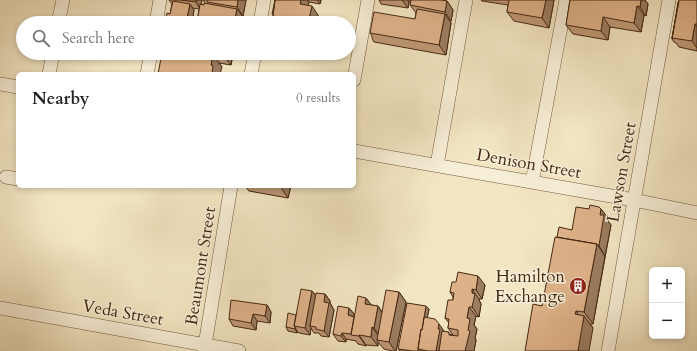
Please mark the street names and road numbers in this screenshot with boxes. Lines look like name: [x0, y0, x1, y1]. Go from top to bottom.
street label: Lawson Street: [601, 120, 642, 224]
street label: Denison Street: [475, 143, 584, 184]
street label: Beaumont Street: [180, 204, 221, 327]
street label: Veda Street: [81, 294, 166, 331]

